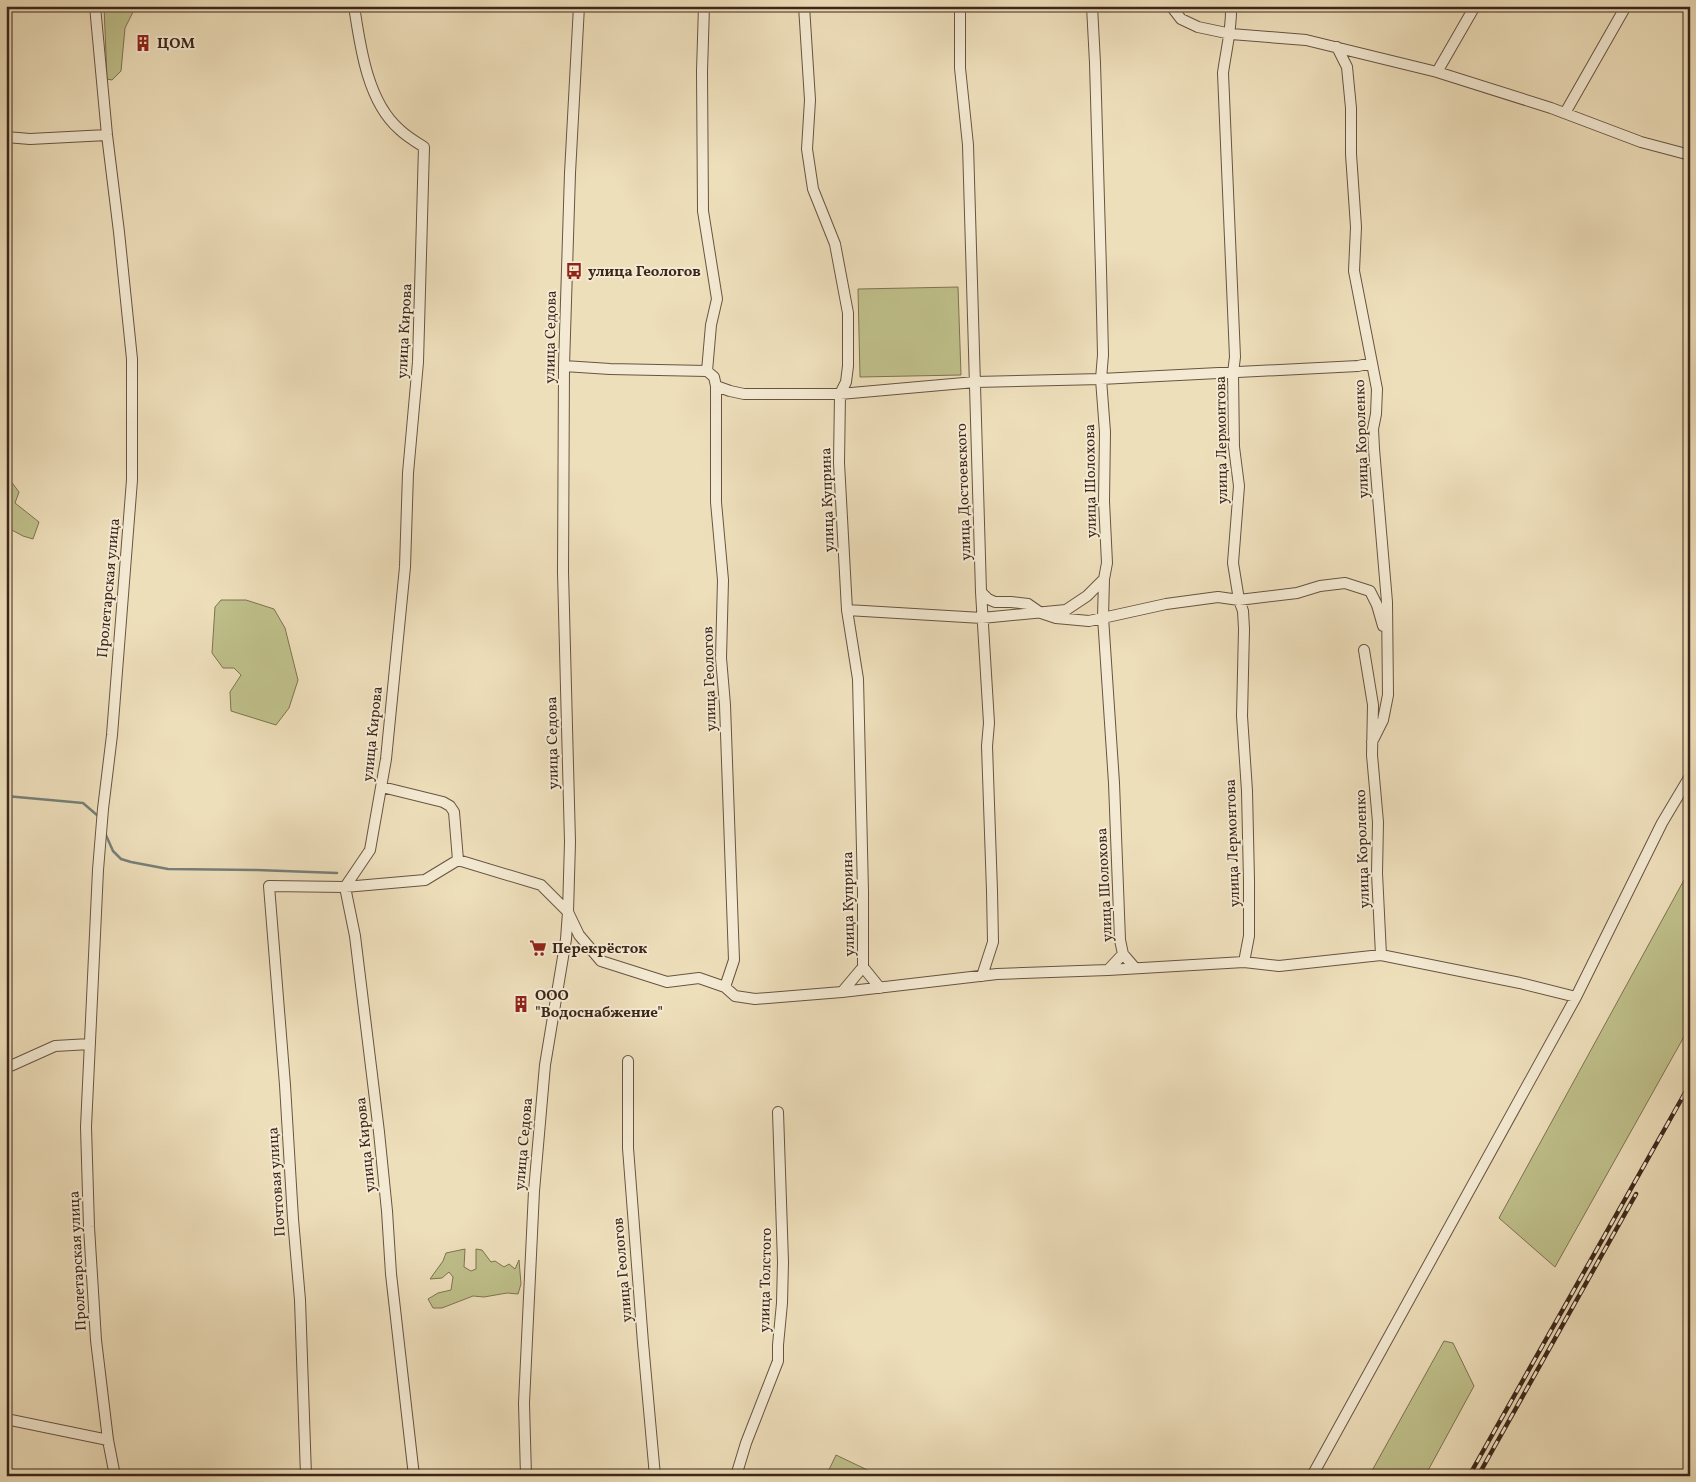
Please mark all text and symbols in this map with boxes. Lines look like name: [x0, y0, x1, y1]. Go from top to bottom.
building icon: ЦОМ: [133, 33, 153, 53]
place label: ЦОМ: [157, 34, 195, 55]
bus stop icon: улица Геологов: [564, 261, 584, 281]
place label: улица Геологов: [588, 262, 701, 283]
street label: улица Кирова: [393, 283, 418, 379]
street label: улица Седова: [540, 290, 563, 384]
street label: улица Лермонтова: [1211, 376, 1234, 504]
street label: улица Короленко: [1350, 379, 1375, 499]
street label: улица Достоевского: [952, 423, 977, 561]
street label: улица Шолохова: [1080, 424, 1103, 538]
street label: улица Куприна: [816, 447, 841, 553]
street label: Пролетарская улица: [93, 517, 126, 659]
street label: улица Геологов: [698, 626, 723, 732]
street label: улица Кирова: [358, 685, 389, 783]
street label: улица Седова: [542, 696, 565, 790]
street label: улица Лермонтова: [1221, 778, 1246, 907]
street label: улица Короленко: [1351, 789, 1376, 909]
street label: улица Шолохова: [1092, 827, 1119, 943]
street label: улица Куприна: [838, 851, 861, 957]
supermarket icon: Перекрёсток: [528, 938, 548, 958]
place label: Перекрёсток: [552, 939, 647, 960]
place label: ООО "Водоснабжение": [535, 986, 663, 1024]
building icon: ООО "Водоснабжение": [511, 994, 531, 1014]
street label: улица Кирова: [351, 1096, 382, 1194]
street label: улица Седова: [510, 1097, 539, 1191]
street label: Почтовая улица: [263, 1126, 292, 1237]
street label: Пролетарская улица: [64, 1190, 93, 1332]
street label: улица Геологов: [608, 1216, 639, 1323]
street label: улица Толстого: [755, 1227, 778, 1333]

